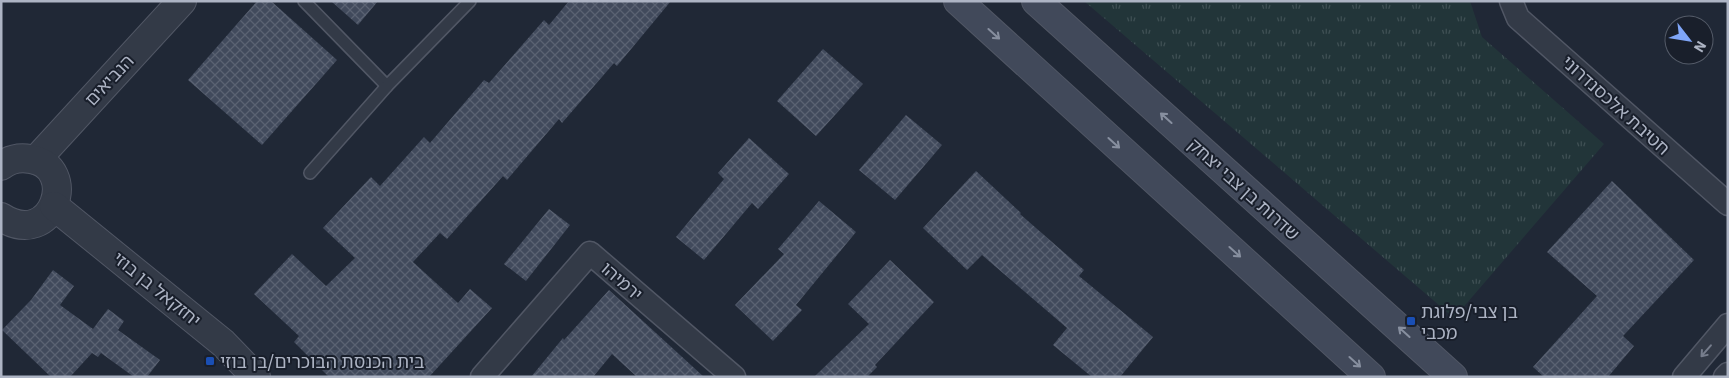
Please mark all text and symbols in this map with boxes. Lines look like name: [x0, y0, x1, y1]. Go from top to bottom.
north arrow: [1664, 15, 1714, 65]
one-way arrow: [988, 28, 1001, 40]
text: N: [1690, 38, 1710, 56]
street label: הנביאים: [80, 50, 138, 110]
street label: חטיבת אלכסנדרוני: [1557, 50, 1675, 160]
one-way arrow: [1159, 112, 1172, 124]
street label: שדרות בן צבי יצחק: [1184, 133, 1304, 245]
one-way arrow: [1108, 137, 1121, 149]
street label: יחזקאל בן בוזי: [108, 247, 206, 331]
one-way arrow: [1228, 247, 1241, 258]
street label: ירמיהו: [596, 257, 648, 305]
place label: בן צבי/פלוגת מכבי: [1421, 300, 1518, 344]
marker: בן צבי/פלוגת מכבי: [1405, 315, 1417, 327]
one-way arrow: [1397, 327, 1410, 338]
one-way arrow: [1700, 344, 1711, 357]
place label: בית הכנסת הבוכרים/בן בוזי: [220, 350, 424, 373]
marker: בית הכנסת הבוכרים/בן בוזי: [204, 355, 216, 367]
one-way arrow: [1348, 356, 1361, 368]

